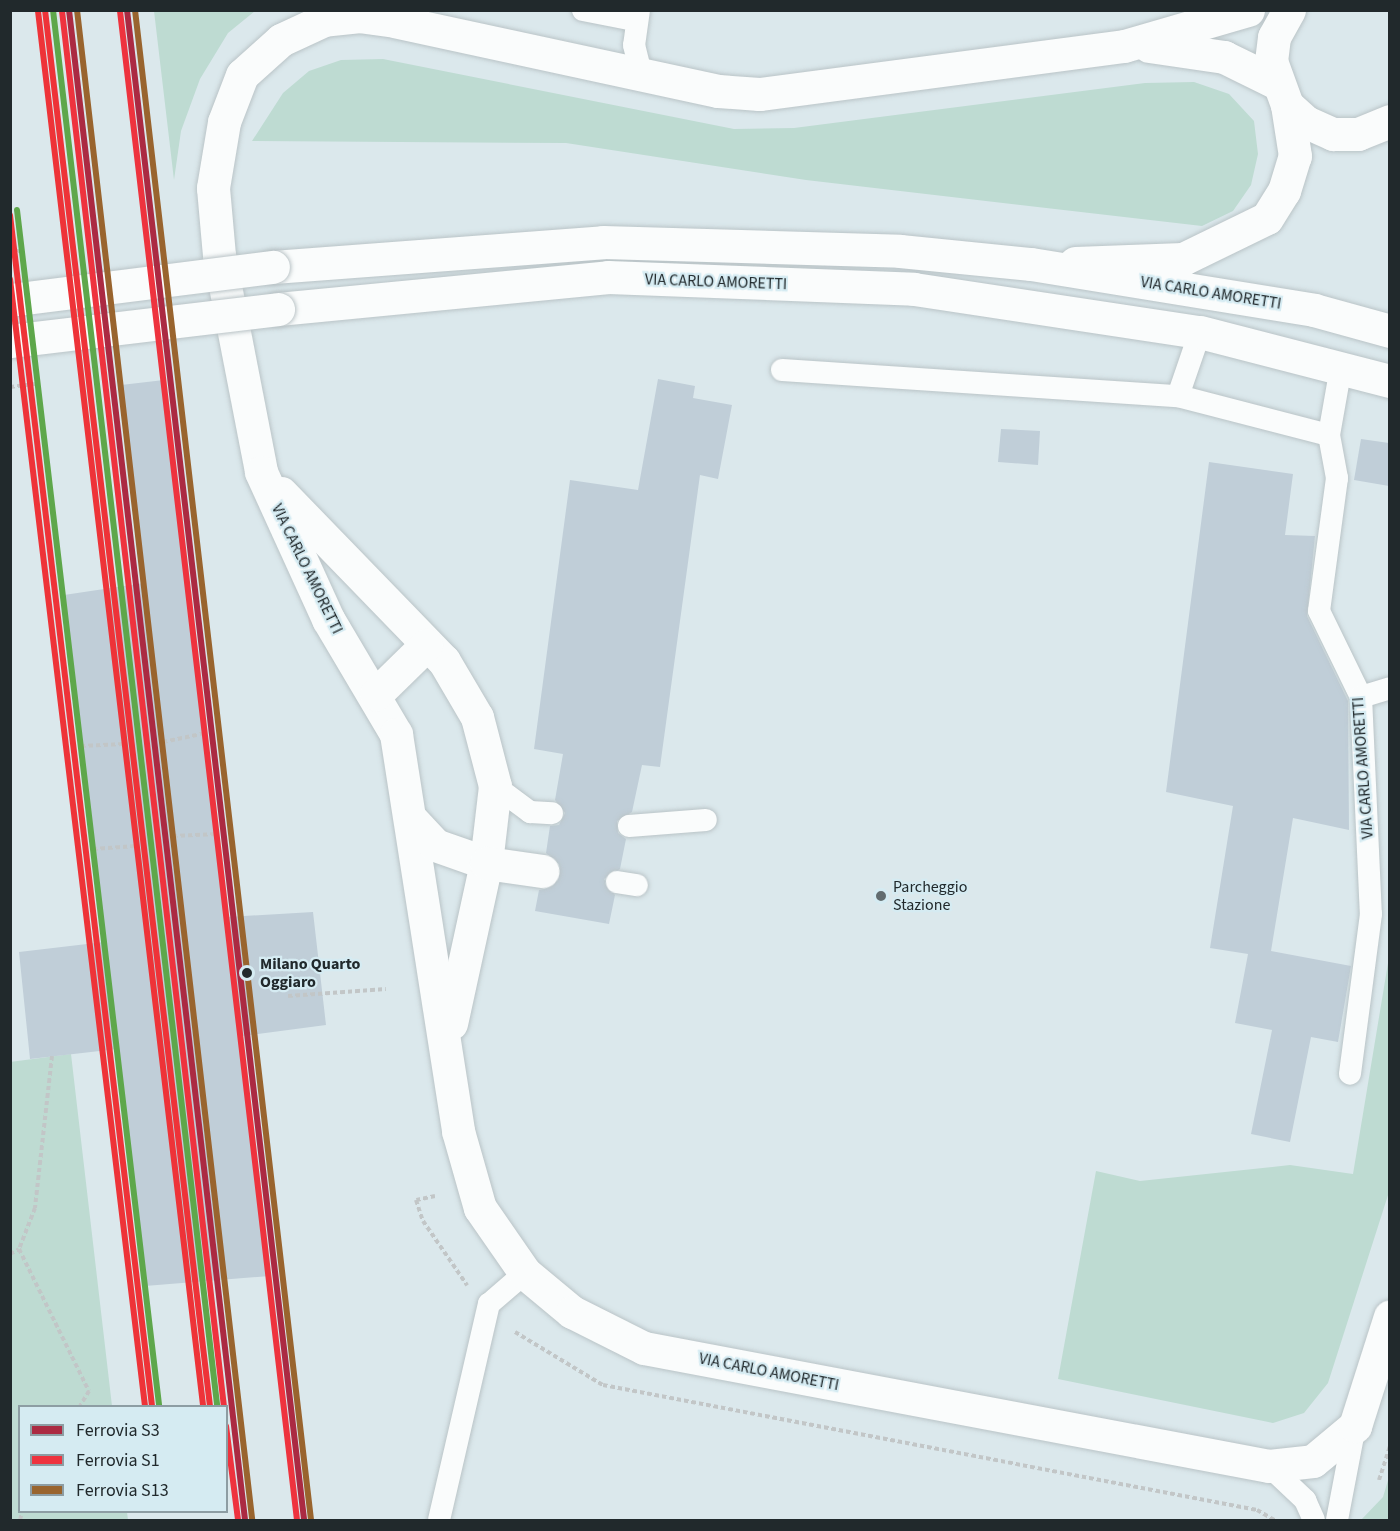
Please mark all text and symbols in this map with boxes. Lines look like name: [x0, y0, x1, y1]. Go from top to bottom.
street label: VIA CARLO AMORETTI: [645, 270, 787, 294]
street label: VIA CARLO AMORETTI: [1139, 272, 1283, 314]
street label: VIA CARLO AMORETTI: [267, 501, 347, 637]
street label: VIA CARLO AMORETTI: [1348, 696, 1378, 840]
place label: Parcheggio Stazione: [893, 877, 967, 915]
marker: Parcheggio Stazione: [874, 889, 888, 903]
place label: Milano Quarto Oggiaro: [260, 954, 360, 992]
marker: Milano Quarto Oggiaro: [238, 964, 256, 982]
street label: VIA CARLO AMORETTI: [697, 1349, 841, 1395]
legend: [18, 1405, 228, 1513]
text: Ferrovia S3: [76, 1418, 160, 1443]
text: Ferrovia S1: [76, 1448, 160, 1473]
text: Ferrovia S13: [76, 1478, 169, 1503]

